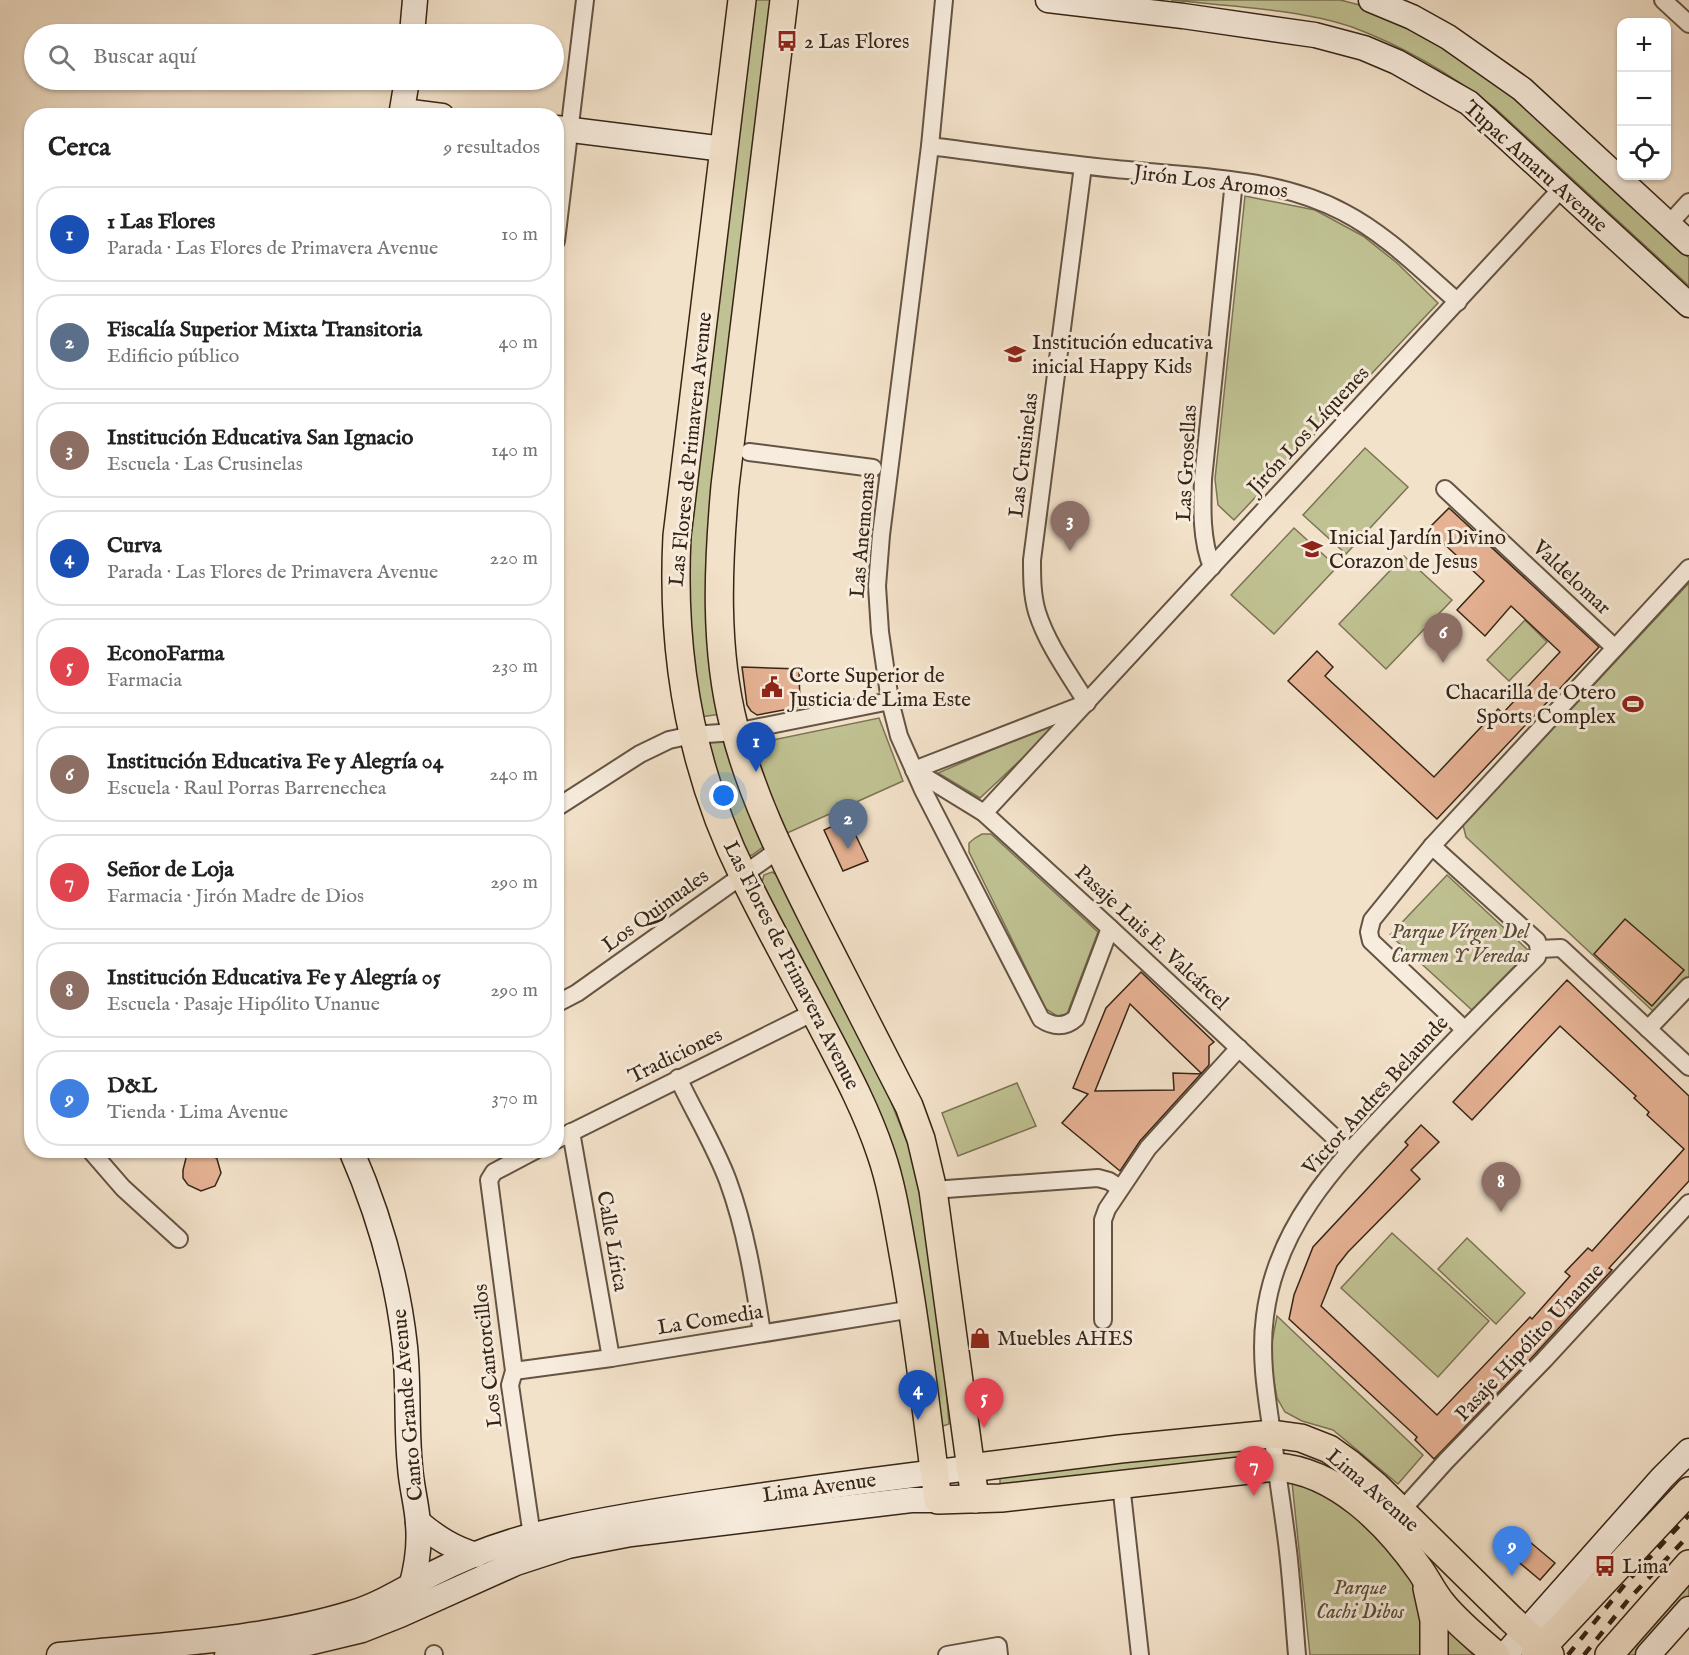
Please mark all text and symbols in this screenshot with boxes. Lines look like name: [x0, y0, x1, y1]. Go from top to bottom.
map controls: [1617, 18, 1671, 180]
button: +: [1617, 18, 1671, 72]
search box: [24, 24, 564, 90]
bus stop icon: 2 Las Flores: [775, 29, 799, 53]
place label: 2 Las Flores: [804, 29, 909, 56]
icon: search: [45, 41, 78, 74]
text: Buscar aquí: [93, 43, 196, 71]
button: −: [1617, 72, 1671, 126]
street label: Tupac Amaru Avenue: [1457, 95, 1613, 239]
button: locate: [1617, 126, 1671, 180]
text: Cerca: [48, 131, 110, 164]
text: 9 resultados: [444, 135, 540, 160]
street label: Jirón Los Aromos: [1130, 159, 1290, 205]
text: 1 Las Flores: [107, 208, 215, 236]
text: 1: [66, 222, 73, 247]
text: 10 m: [501, 222, 538, 247]
text: Parada · Las Flores de Primavera Avenue: [107, 236, 438, 261]
street label: Las Flores de Primavera Avenue: [664, 310, 719, 588]
text: Fiscalía Superior Mixta Transitoria: [107, 316, 422, 344]
text: 2: [65, 330, 74, 355]
text: 40 m: [499, 330, 538, 355]
place label: Institución educativa inicial Happy Kids: [1032, 330, 1214, 381]
school or university icon: Institución educativa inicial Happy Kids: [1003, 342, 1027, 366]
text: Edificio público: [107, 344, 239, 369]
street label: Jirón Los Líquenes: [1241, 361, 1376, 503]
street label: Las Crusinelas: [1003, 391, 1046, 519]
street label: Las Grosellas: [1171, 404, 1204, 522]
text: Institución Educativa San Ignacio: [107, 424, 413, 452]
text: 3: [66, 438, 73, 463]
text: 140 m: [491, 438, 538, 463]
text: Escuela · Las Crusinelas: [107, 452, 303, 477]
street label: Las Anemonas: [845, 471, 882, 599]
pin: 3: [1050, 502, 1090, 551]
place label: Inicial Jardín Divino Corazon de Jesus: [1329, 525, 1506, 576]
text: Curva: [107, 532, 161, 560]
street label: Valdelomar: [1525, 534, 1616, 622]
school or university icon: Inicial Jardín Divino Corazon de Jesus: [1300, 537, 1324, 561]
text: 4: [65, 546, 74, 571]
text: 220 m: [490, 546, 538, 571]
text: Parada · Las Flores de Primavera Avenue: [107, 560, 438, 585]
pin: 6: [1424, 614, 1462, 663]
text: EconoFarma: [107, 640, 224, 668]
text: 5: [66, 654, 73, 679]
text: 230 m: [492, 654, 538, 679]
place label: Corte Superior de Justicia de Lima Este: [787, 663, 971, 714]
text: Farmacia: [107, 668, 182, 693]
public building icon: Corte Superior de Justicia de Lima Este: [760, 675, 784, 699]
place label: Chacarilla de Otero Sports Complex: [1445, 680, 1616, 731]
sports icon: Chacarilla de Otero Sports Complex: [1621, 692, 1645, 716]
pin: 1: [736, 722, 776, 772]
text: Institución Educativa Fe y Alegría 04: [107, 748, 443, 776]
text: 6: [65, 762, 74, 787]
text: 240 m: [489, 762, 538, 787]
text: Escuela · Raul Porras Barrenechea: [107, 776, 386, 801]
your location: [709, 781, 738, 810]
pin: 2: [828, 800, 868, 849]
street label: Las Flores de Primavera Avenue: [716, 837, 865, 1095]
text: Señor de Loja: [107, 856, 234, 884]
street label: Pasaje Luis E. Valcárcel: [1068, 860, 1234, 1017]
street label: Los Quinuales: [597, 863, 715, 959]
text: 7: [65, 870, 74, 895]
text: 290 m: [490, 870, 538, 895]
text: Farmacia · Jirón Madre de Dios: [107, 884, 364, 909]
park label: Parque Vírgen Del Carmen Y Veredas: [1391, 919, 1531, 970]
text: Institución Educativa Fe y Alegría 05: [107, 964, 441, 992]
text: 8: [66, 978, 73, 1003]
text: 290 m: [490, 978, 538, 1003]
text: Escuela · Pasaje Hipólito Unanue: [107, 992, 380, 1017]
street label: Victor Andres Belaunde: [1296, 1010, 1455, 1182]
street label: Tradiciones: [624, 1022, 727, 1091]
text: D&L: [107, 1072, 157, 1100]
text: 9: [65, 1086, 74, 1111]
text: 370 m: [492, 1086, 538, 1111]
text: Tienda · Lima Avenue: [107, 1100, 288, 1125]
pin: 8: [1482, 1162, 1520, 1212]
street label: Calle Lírica: [589, 1189, 634, 1295]
street label: Pasaje Hipólito Unanue: [1450, 1258, 1611, 1428]
street label: Los Cantorcillos: [468, 1283, 509, 1429]
street label: La Comedia: [655, 1299, 766, 1342]
street label: Canto Grande Avenue: [387, 1307, 430, 1502]
shop icon: Muebles AHES: [968, 1326, 992, 1350]
place label: Muebles AHES: [997, 1326, 1133, 1353]
pin: 4: [898, 1370, 938, 1420]
pin: 5: [964, 1378, 1004, 1428]
street label: Lima Avenue: [1320, 1443, 1424, 1539]
pin: 7: [1234, 1446, 1274, 1496]
street label: Lima Avenue: [761, 1467, 878, 1510]
pin: 9: [1492, 1526, 1532, 1576]
bus stop icon: Lima: [1593, 1554, 1617, 1578]
place label: Lima: [1622, 1554, 1669, 1581]
park label: Parque Cachi Dibos: [1316, 1575, 1405, 1626]

